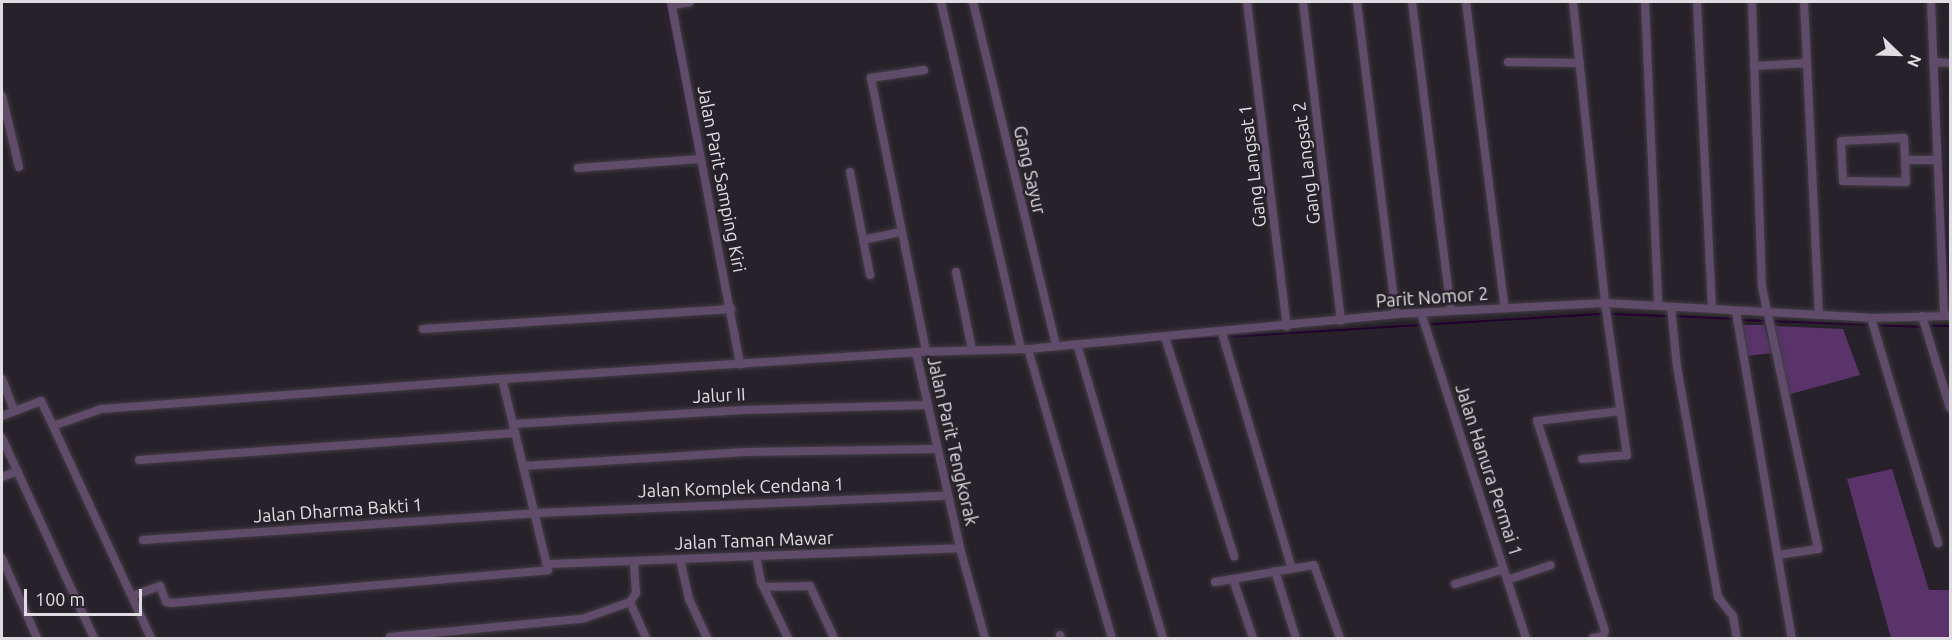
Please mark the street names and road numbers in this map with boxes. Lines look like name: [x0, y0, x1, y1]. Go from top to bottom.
street label: Jalan Parit Samping Kiri: [693, 84, 751, 274]
street label: Gang Langsat 2: [1288, 100, 1324, 226]
street label: Gang Langsat 1: [1234, 103, 1270, 229]
street label: Gang Sayur: [1009, 124, 1051, 216]
street label: Parit Nomor 2: [1375, 282, 1489, 312]
street label: Jalan Parit Tengkorak: [923, 354, 983, 528]
street label: Jalan Hanura Permai 1: [1451, 381, 1527, 559]
street label: Jalur II: [692, 383, 746, 407]
street label: Jalan Komplek Cendana 1: [637, 473, 845, 501]
street label: Jalan Dharma Bakti 1: [252, 493, 424, 527]
street label: Jalan Taman Mawar: [674, 526, 834, 554]

